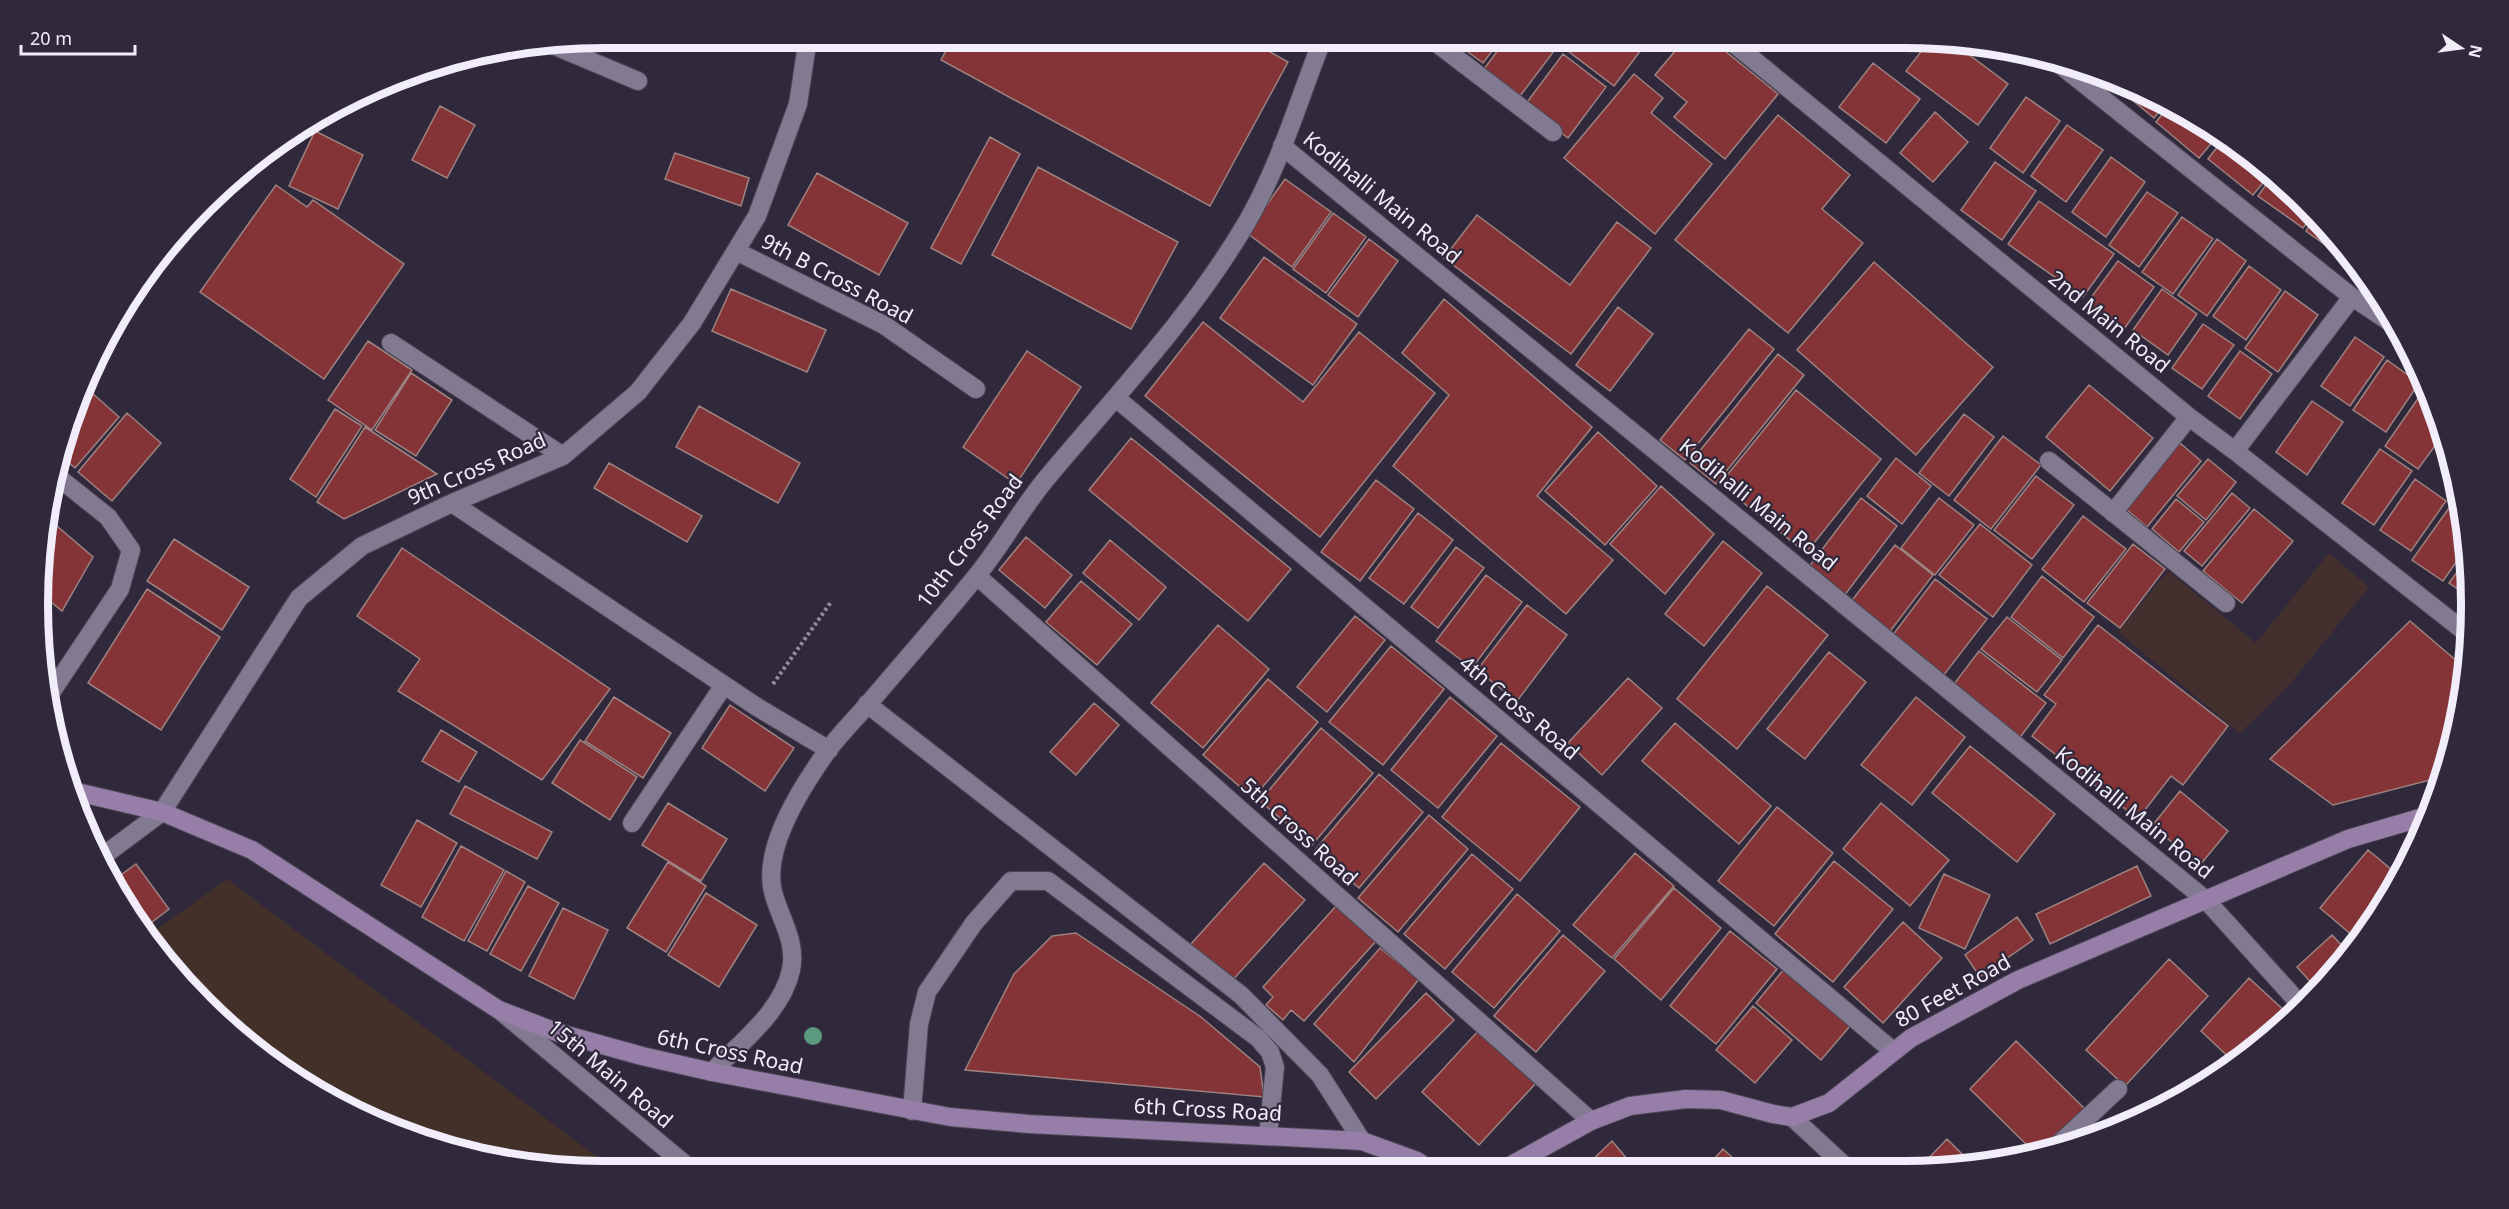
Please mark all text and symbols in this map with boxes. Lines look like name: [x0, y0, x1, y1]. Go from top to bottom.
scale bar: [21, 18, 135, 56]
north arrow: [2431, 18, 2491, 78]
text: 20 m: [30, 26, 72, 50]
text: N: [2463, 43, 2488, 60]
street label: Kodihalli Main Road: [1298, 125, 1467, 270]
street label: 9th B Cross Road: [757, 226, 918, 330]
street label: 2nd Main Road: [2043, 264, 2176, 379]
street label: 9th Cross Road: [403, 425, 550, 511]
street label: Kodihalli Main Road: [1674, 432, 1843, 577]
street label: 10th Cross Road: [910, 468, 1029, 613]
street label: 4th Cross Road: [1454, 649, 1585, 766]
street label: Kodihalli Main Road: [2050, 740, 2219, 885]
street label: 5th Cross Road: [1235, 771, 1364, 891]
street label: 80 Feet Road: [1890, 947, 2015, 1033]
street label: 15th Main Road: [542, 1013, 679, 1134]
street label: 6th Cross Road: [655, 1022, 806, 1080]
street label: 6th Cross Road: [1133, 1091, 1283, 1127]

